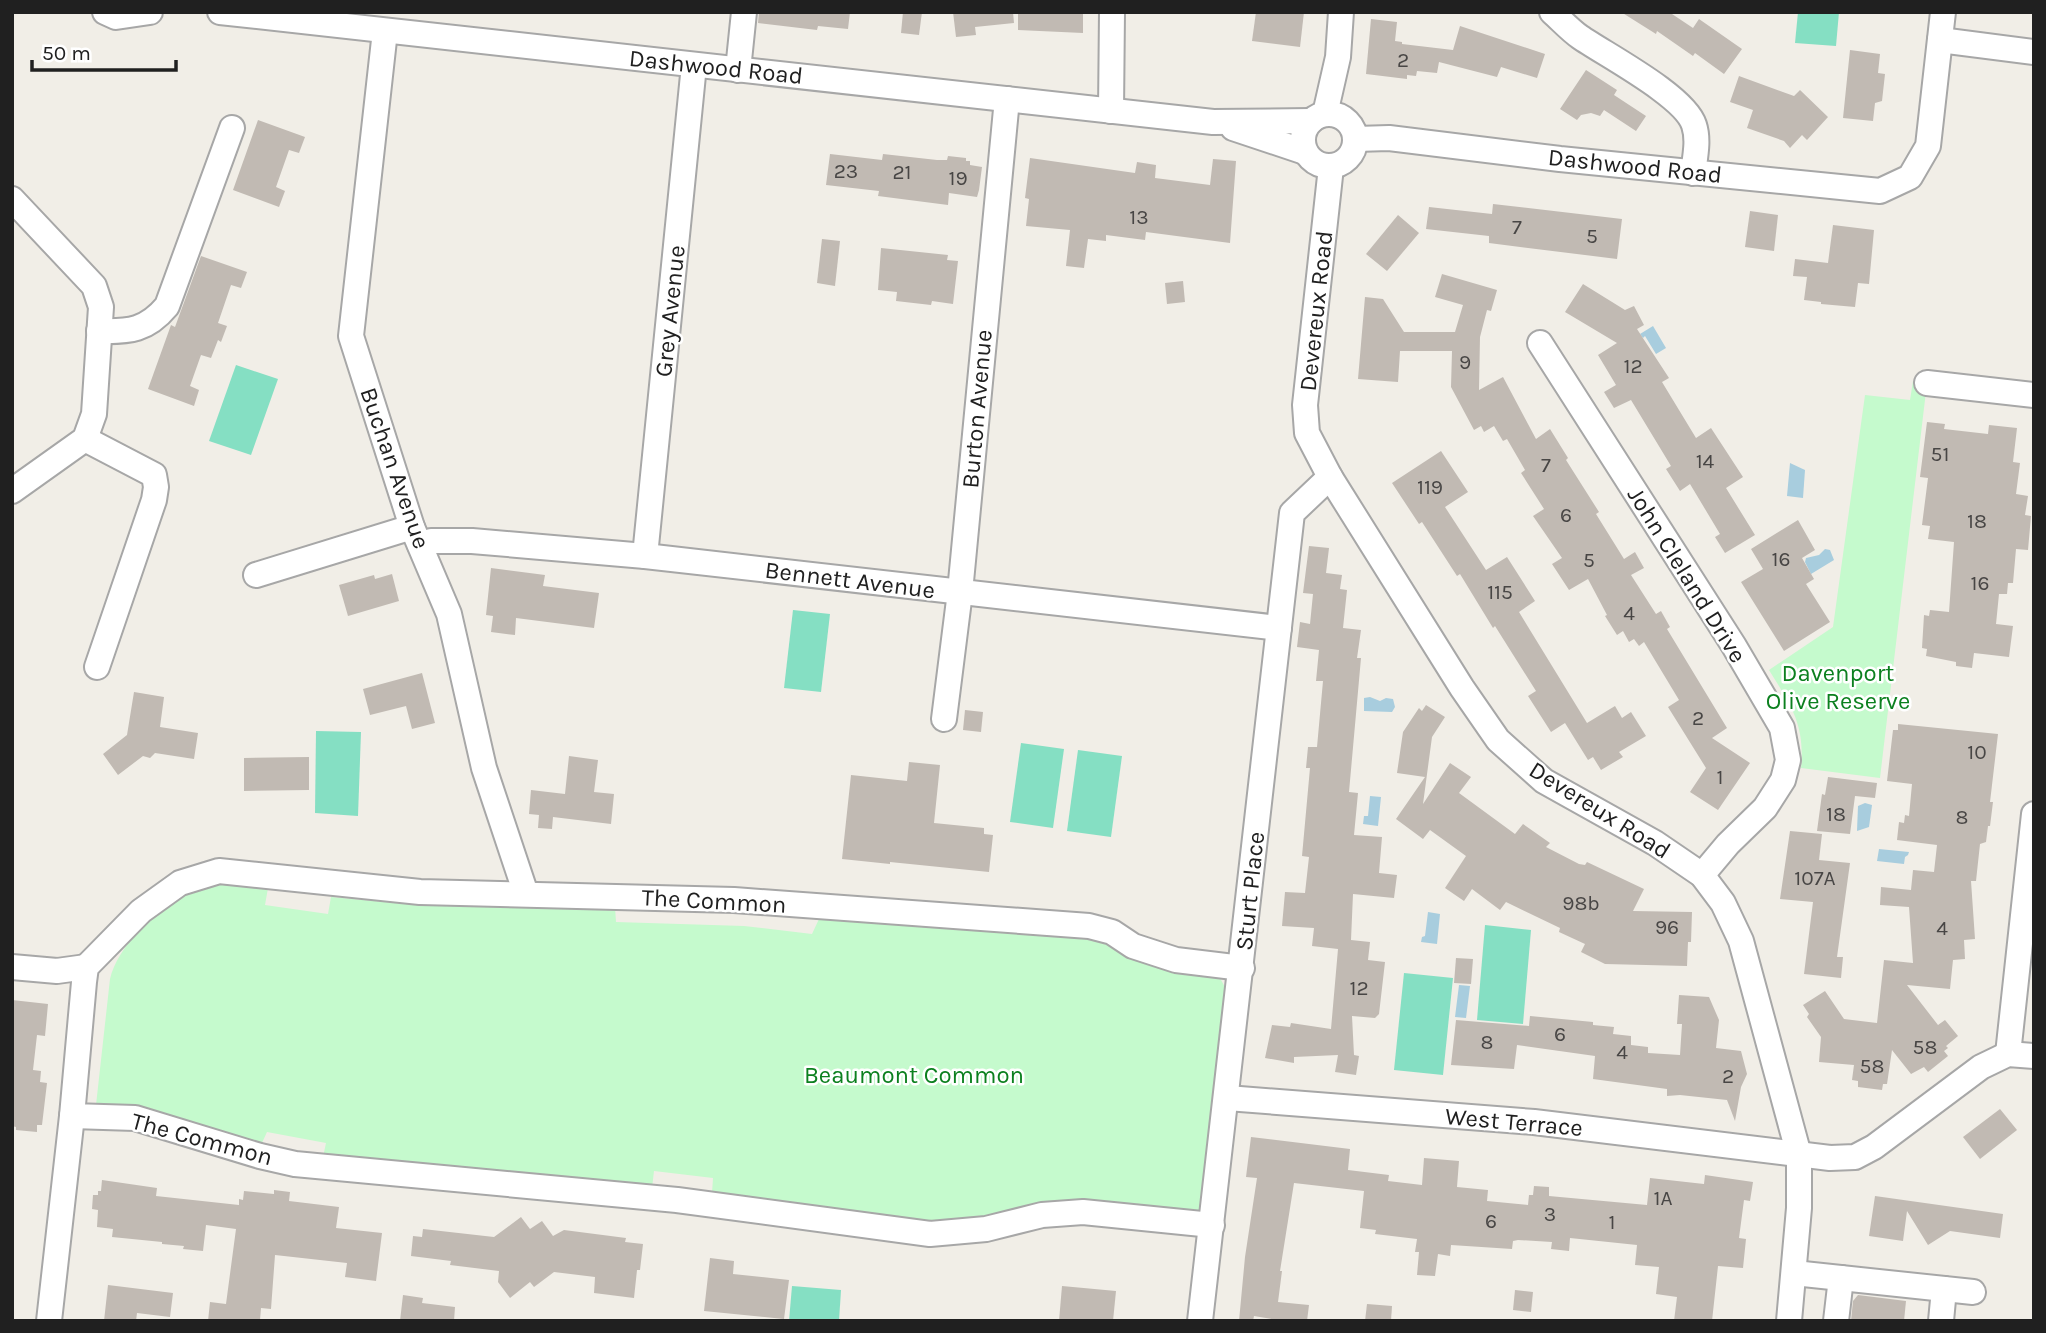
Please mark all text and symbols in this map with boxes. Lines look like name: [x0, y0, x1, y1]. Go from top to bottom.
scale bar: [32, 28, 175, 72]
text: 50 m: [42, 41, 91, 65]
street label: Dashwood Road: [628, 44, 804, 90]
house number: 2: [1397, 48, 1409, 72]
street label: Dashwood Road: [1547, 143, 1723, 189]
house number: 23: [834, 159, 858, 183]
house number: 21: [892, 160, 912, 184]
house number: 19: [948, 166, 968, 190]
house number: 13: [1129, 205, 1149, 229]
house number: 7: [1512, 215, 1522, 239]
house number: 5: [1586, 224, 1598, 248]
street label: Devereux Road: [1294, 229, 1338, 393]
street label: Grey Avenue: [649, 244, 691, 378]
street label: Burton Avenue: [956, 328, 998, 490]
house number: 9: [1459, 350, 1471, 374]
house number: 12: [1623, 354, 1643, 378]
street label: Buchan Avenue: [354, 384, 436, 552]
house number: 51: [1931, 442, 1949, 466]
house number: 14: [1696, 449, 1715, 473]
house number: 7: [1541, 453, 1551, 477]
house number: 119: [1417, 475, 1443, 499]
street label: John Cleland Drive: [1622, 482, 1752, 668]
house number: 6: [1560, 503, 1572, 527]
house number: 18: [1967, 509, 1987, 533]
house number: 16: [1772, 547, 1790, 571]
house number: 5: [1583, 548, 1595, 572]
street label: Bennett Avenue: [763, 556, 937, 604]
house number: 16: [1971, 571, 1989, 595]
house number: 115: [1487, 580, 1513, 604]
house number: 4: [1623, 601, 1635, 625]
park label: Davenport Olive Reserve: [1766, 659, 1910, 715]
house number: 2: [1692, 706, 1704, 730]
house number: 10: [1967, 740, 1987, 764]
street label: Devereux Road: [1524, 755, 1676, 865]
house number: 1: [1717, 765, 1723, 789]
house number: 18: [1826, 802, 1846, 826]
house number: 8: [1956, 805, 1968, 829]
street label: Sturt Place: [1230, 830, 1270, 952]
house number: 107A: [1794, 866, 1836, 890]
street label: The Common: [641, 883, 787, 919]
house number: 98b: [1562, 891, 1600, 915]
house number: 96: [1655, 915, 1679, 939]
house number: 4: [1936, 916, 1948, 940]
house number: 12: [1349, 976, 1369, 1000]
house number: 6: [1554, 1022, 1566, 1046]
house number: 8: [1481, 1030, 1493, 1054]
house number: 58: [1913, 1035, 1937, 1059]
house number: 4: [1616, 1040, 1628, 1064]
house number: 58: [1860, 1054, 1884, 1078]
park label: Beaumont Common: [804, 1061, 1024, 1089]
house number: 2: [1722, 1064, 1734, 1088]
street label: West Terrace: [1444, 1102, 1584, 1142]
street label: The Common: [128, 1107, 276, 1171]
house number: 1A: [1653, 1186, 1673, 1210]
house number: 3: [1544, 1202, 1556, 1226]
house number: 6: [1485, 1209, 1497, 1233]
house number: 1: [1609, 1210, 1615, 1234]

